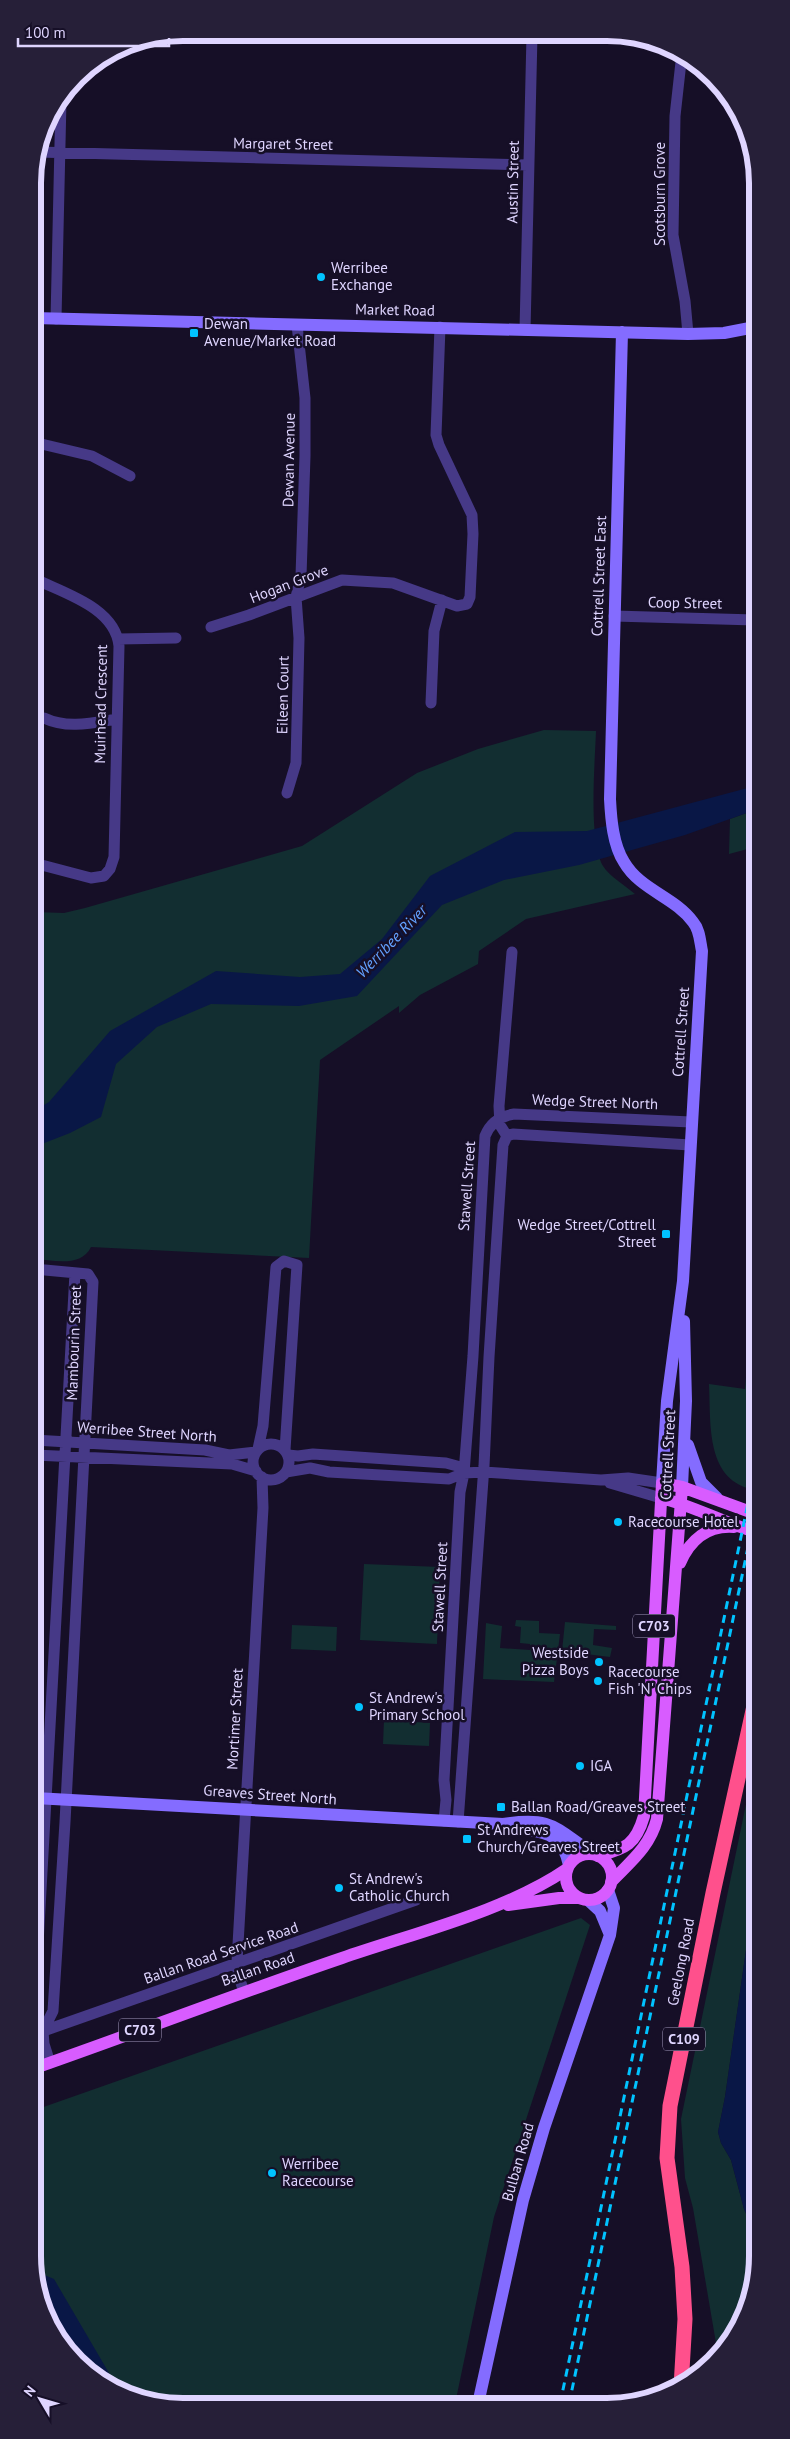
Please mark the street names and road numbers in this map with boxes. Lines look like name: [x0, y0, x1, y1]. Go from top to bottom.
street label: Margaret Street: [233, 133, 333, 154]
street label: Austin Street: [502, 140, 523, 224]
street label: Scotsburn Grove: [650, 142, 669, 246]
street label: Market Road: [355, 299, 435, 320]
street label: Dewan Avenue: [278, 413, 299, 507]
street label: Cottrell Street East: [587, 515, 610, 637]
street label: Hogan Grove: [247, 560, 331, 607]
street label: Coop Street: [648, 592, 722, 613]
street label: Muirhead Crescent: [90, 644, 111, 764]
street label: Eileen Court: [272, 656, 293, 734]
street label: Cottrell Street: [668, 986, 693, 1078]
street label: Wedge Street North: [531, 1090, 659, 1113]
street label: Stawell Street: [454, 1140, 479, 1232]
street label: Mambourin Street: [62, 1285, 85, 1401]
street label: Cottrell Street: [656, 1410, 679, 1500]
street label: Werribee Street North: [76, 1417, 218, 1446]
street label: Stawell Street: [428, 1542, 451, 1632]
road number: C703: [633, 1614, 675, 1638]
street label: Mortimer Street: [222, 1668, 247, 1770]
street label: Greaves Street North: [203, 1780, 337, 1809]
street label: Geelong Road: [663, 1917, 698, 2007]
street label: Ballan Road Service Road: [141, 1918, 301, 1988]
street label: Ballan Road: [219, 1948, 297, 1990]
road number: C703: [119, 2018, 161, 2042]
road number: C109: [663, 2028, 705, 2050]
street label: Bulban Road: [497, 2120, 538, 2203]

